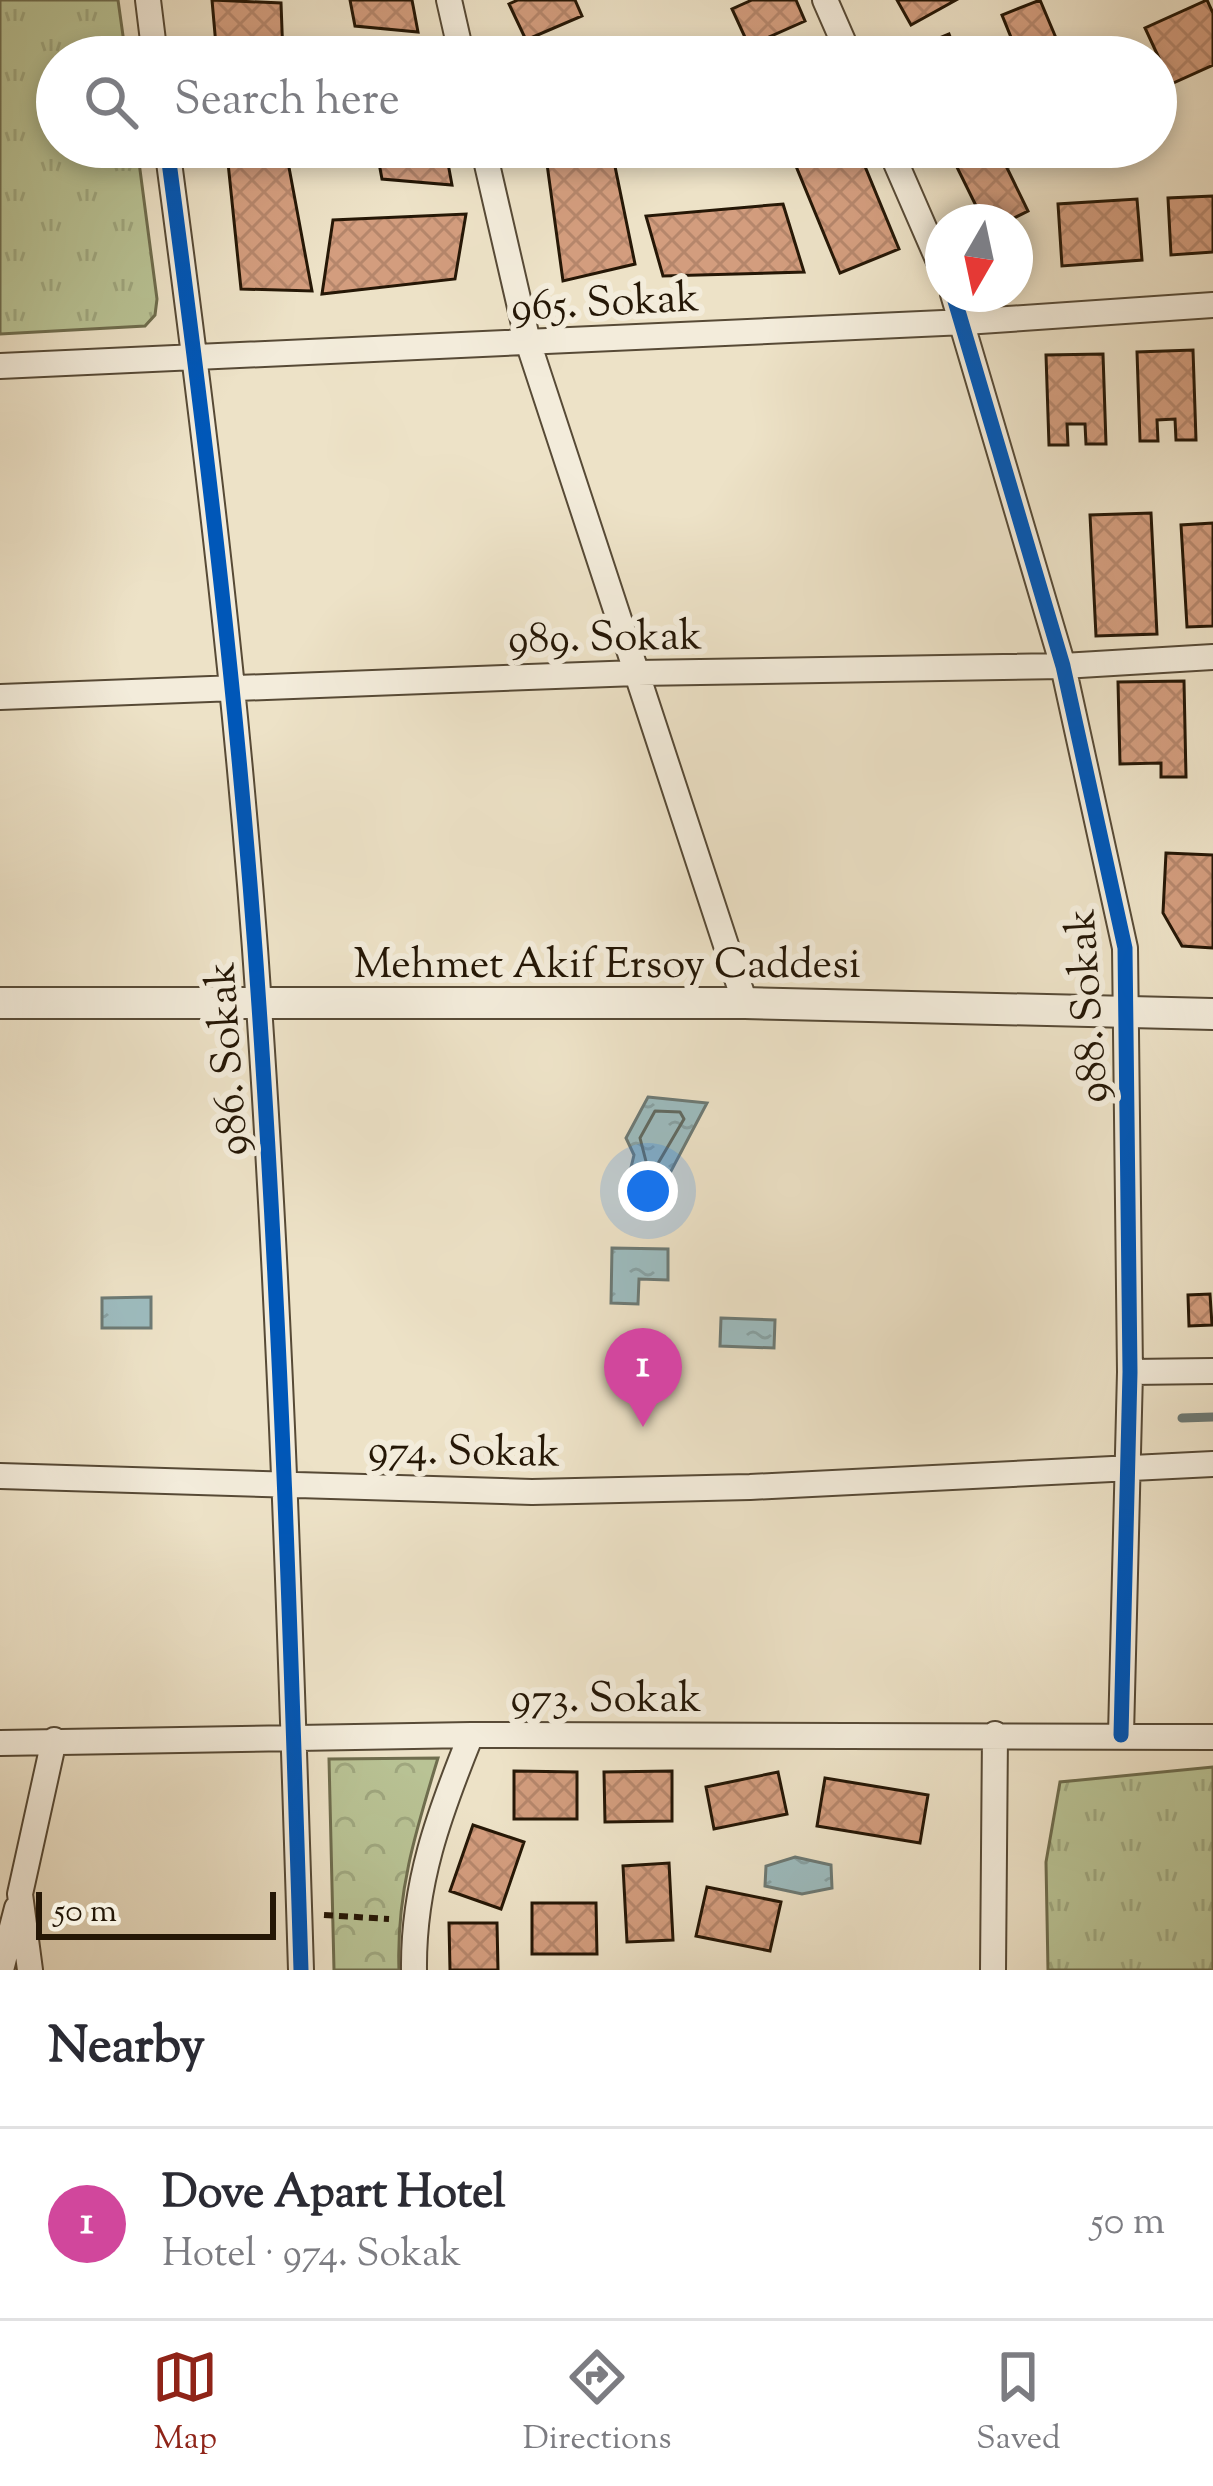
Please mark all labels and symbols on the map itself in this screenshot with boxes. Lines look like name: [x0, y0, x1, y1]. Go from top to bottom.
north arrow: [925, 204, 1033, 312]
street label: 965. Sokak: [510, 270, 701, 340]
street label: 989. Sokak: [507, 608, 703, 672]
street label: 988. Sokak: [1053, 906, 1127, 1105]
street label: Mehmet Akif Ersoy Caddesi: [353, 937, 861, 997]
street label: 986. Sokak: [193, 960, 267, 1157]
your location: [618, 1161, 678, 1221]
pin: 1: [604, 1328, 682, 1427]
street label: 974. Sokak: [367, 1422, 561, 1486]
street label: 973. Sokak: [511, 1671, 702, 1731]
scale bar: [36, 1886, 276, 1939]

